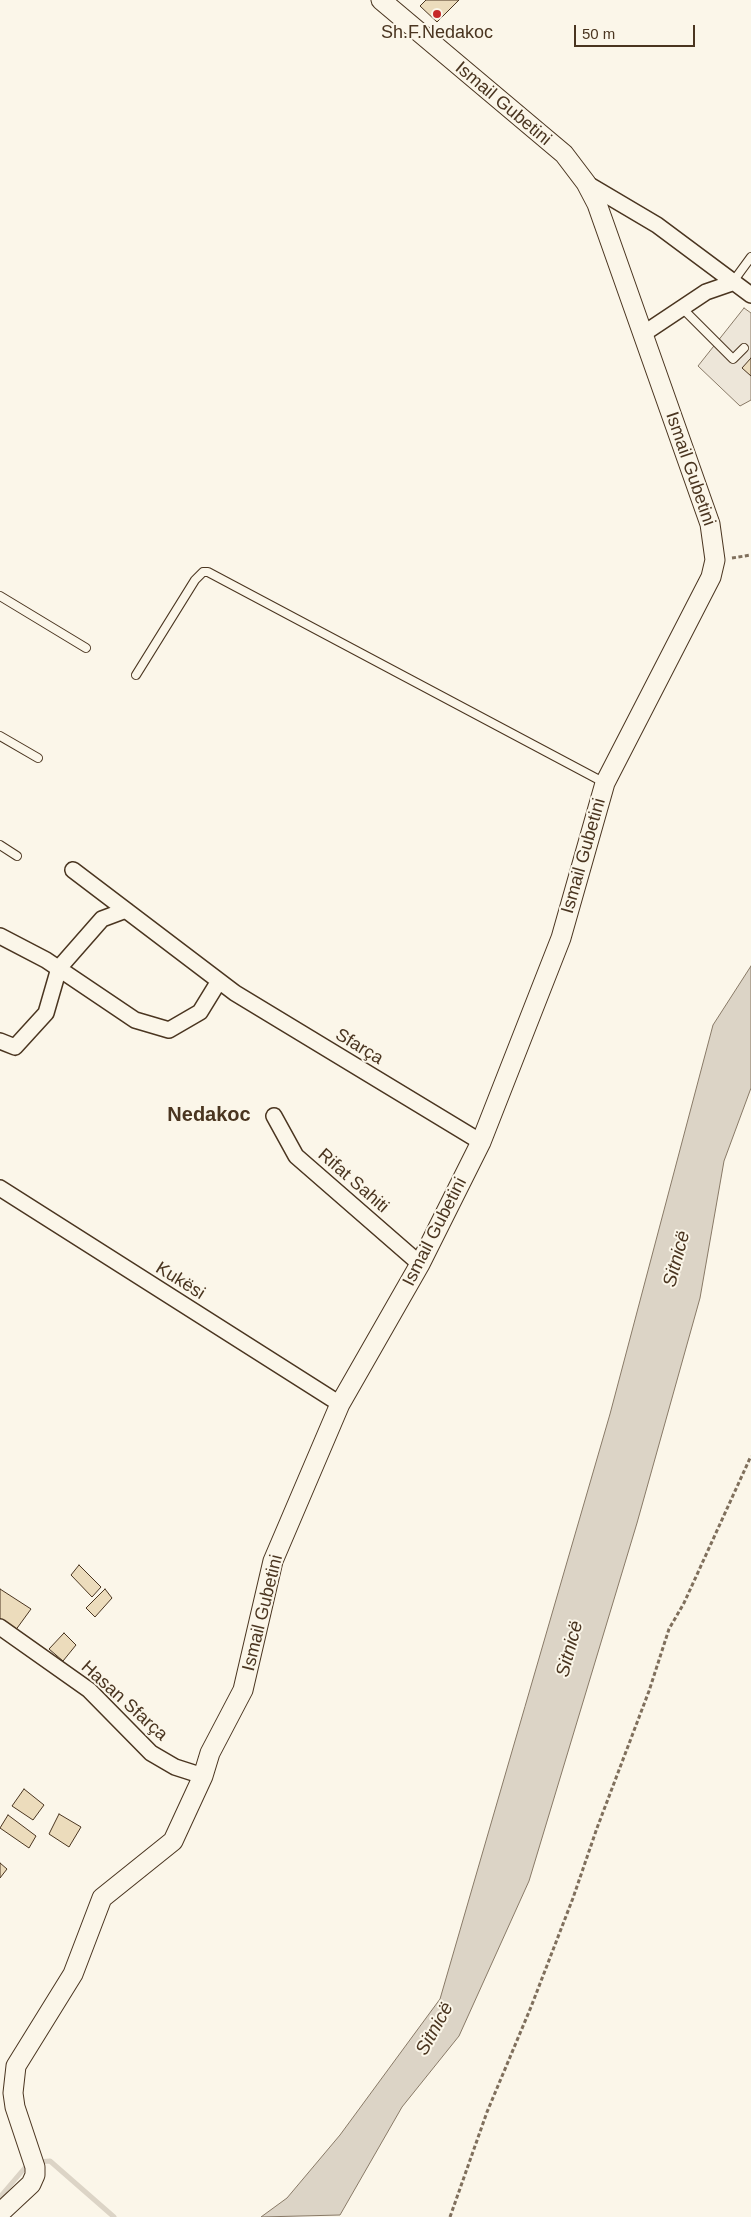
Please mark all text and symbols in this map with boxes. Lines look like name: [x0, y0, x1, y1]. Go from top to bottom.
marker: Sh.F.Nedakoc: [431, 8, 443, 20]
scale bar: [576, 15, 697, 47]
place label: Sh.F.Nedakoc: [381, 22, 493, 44]
text: 50 m: [582, 25, 615, 42]
street label: Ismail Gubetini: [450, 57, 556, 151]
street label: Ismail Gubetini: [660, 409, 720, 529]
street label: Ismail Gubetini: [557, 796, 611, 916]
street label: Sfarça: [331, 1024, 387, 1070]
district label: Nedakoc: [167, 1103, 251, 1127]
street label: Rifat Sahiti: [313, 1144, 393, 1218]
street label: Ismail Gubetini: [398, 1174, 472, 1290]
water label: Sitnicë: [659, 1229, 695, 1289]
street label: Kukësi: [151, 1258, 209, 1304]
street label: Ismail Gubetini: [238, 1553, 288, 1673]
water label: Sitnicë: [552, 1619, 588, 1679]
street label: Hasan Sfarça: [76, 1656, 172, 1746]
water label: Sitnicë: [411, 1999, 459, 2059]

